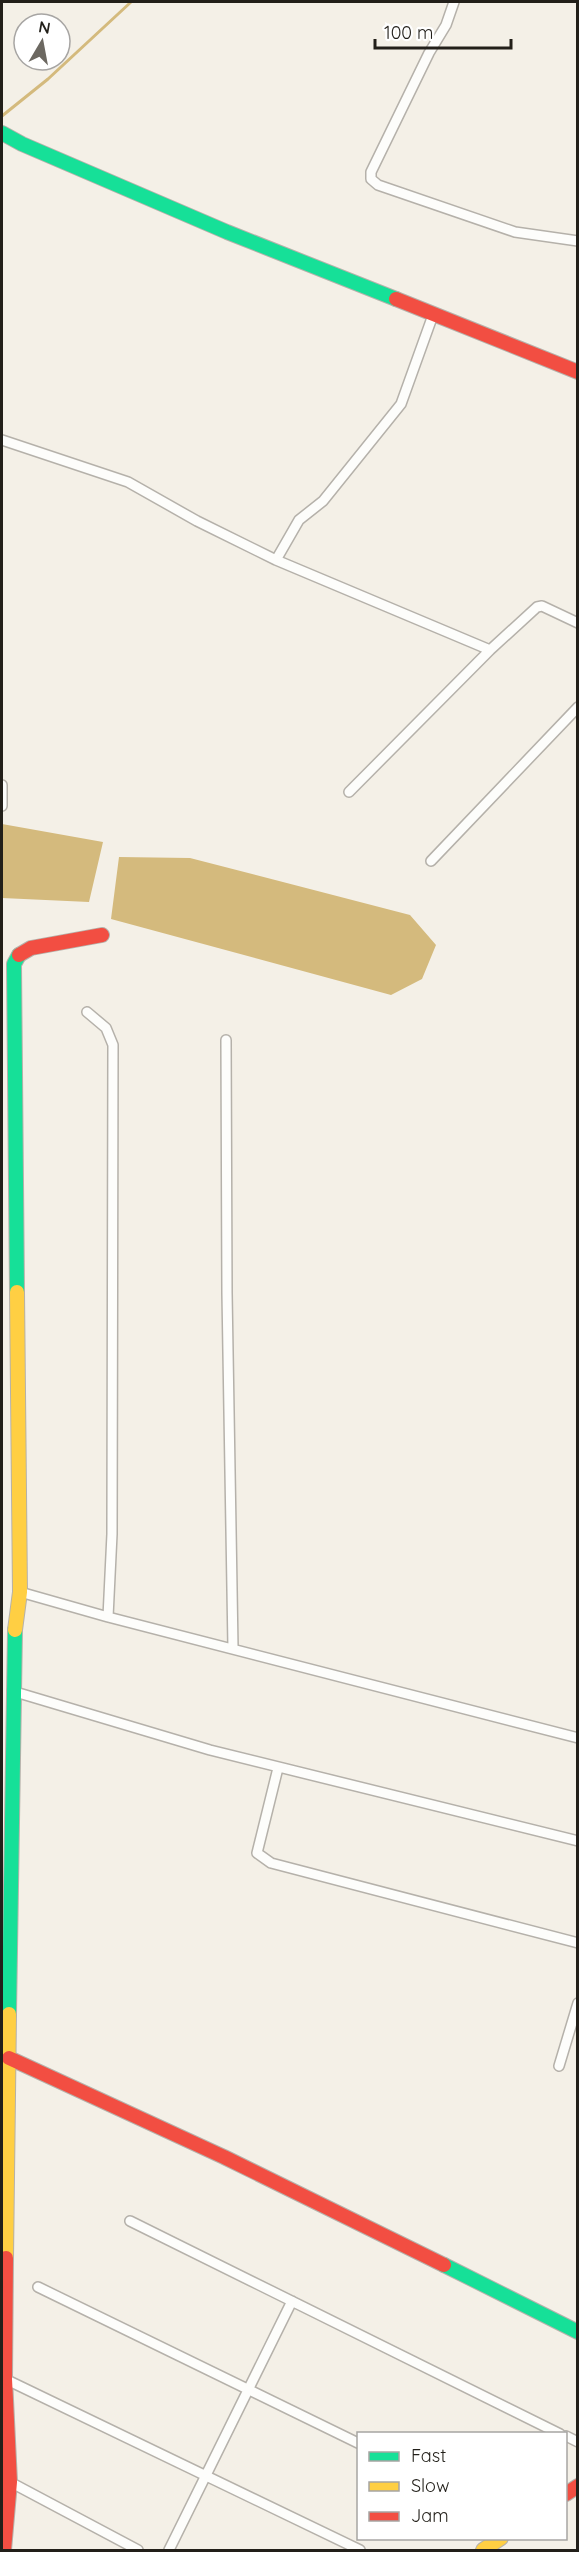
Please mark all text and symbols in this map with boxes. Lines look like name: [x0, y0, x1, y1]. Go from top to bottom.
north arrow: [12, 12, 72, 72]
scale bar: [375, 12, 512, 50]
text: N: [37, 16, 52, 38]
text: 100 m: [384, 21, 433, 44]
legend: [357, 2432, 567, 2540]
text: Fast: [411, 2444, 446, 2467]
text: Slow: [411, 2474, 449, 2497]
text: Jam: [411, 2504, 449, 2527]

